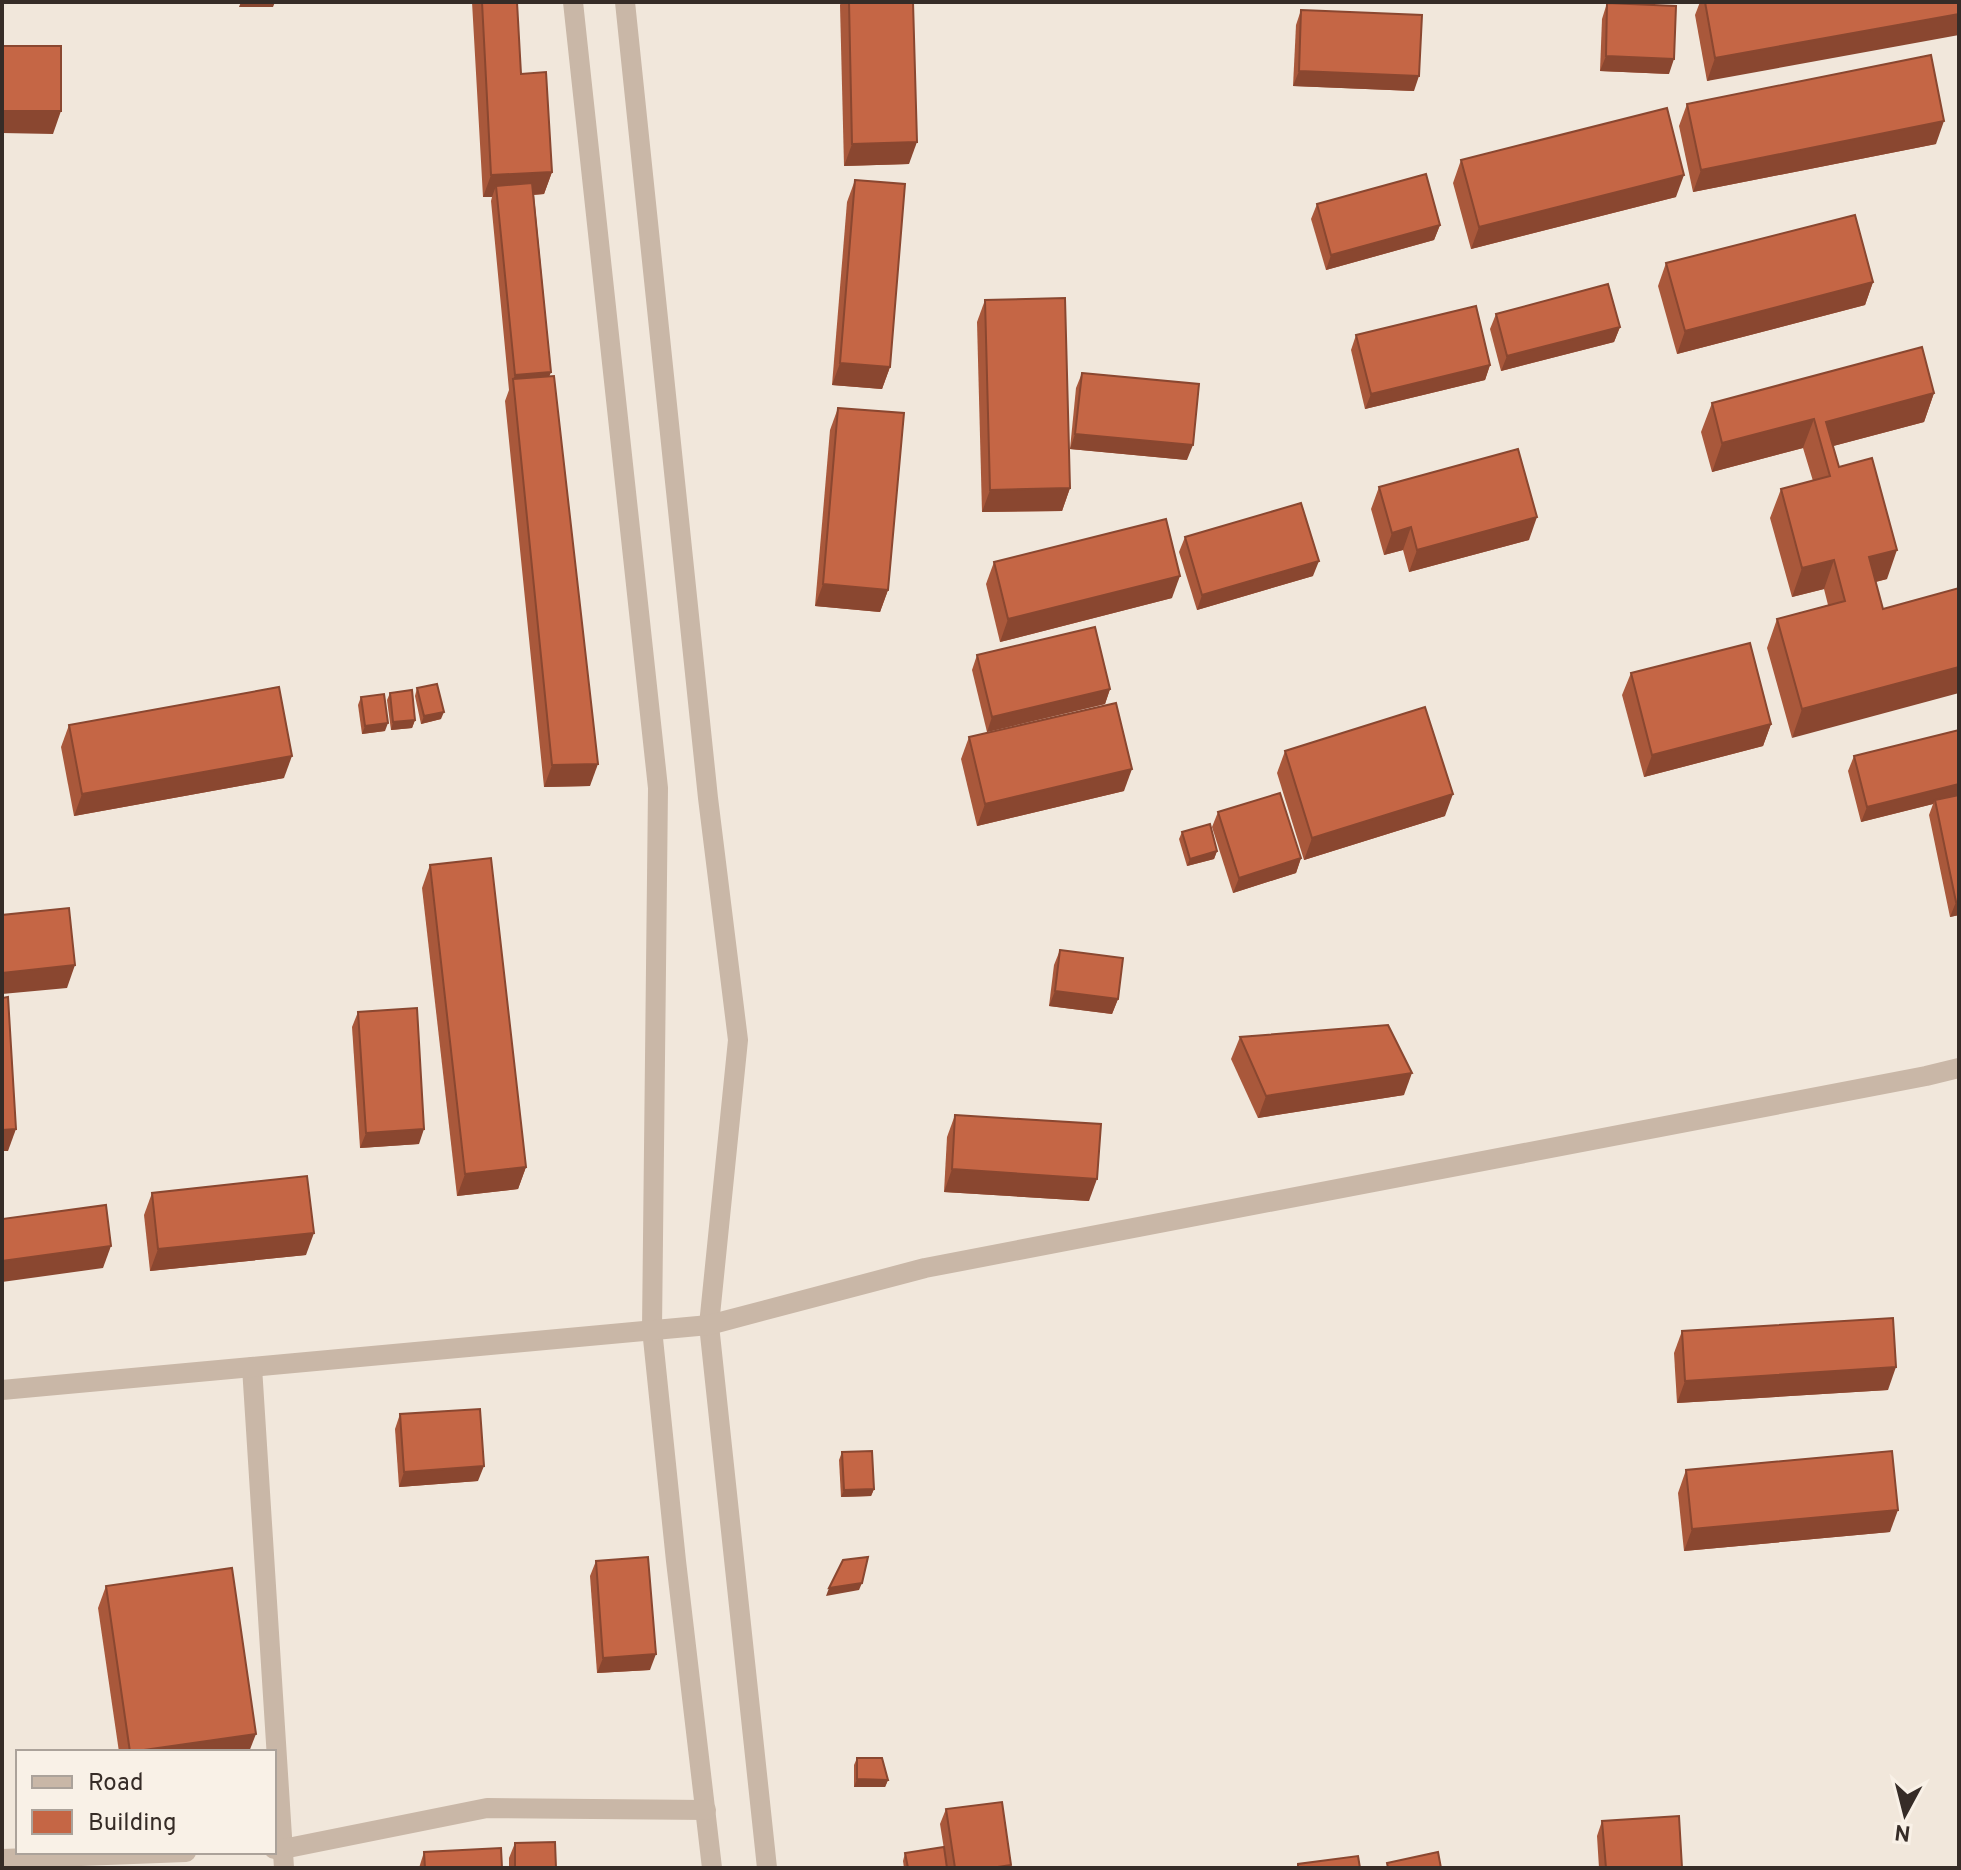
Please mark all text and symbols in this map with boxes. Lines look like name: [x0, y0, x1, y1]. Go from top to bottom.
legend: [16, 1750, 276, 1854]
text: Road: [88, 1769, 144, 1799]
north arrow: [1865, 1774, 1945, 1854]
text: Building: [88, 1809, 177, 1839]
text: N: [1893, 1817, 1912, 1846]

